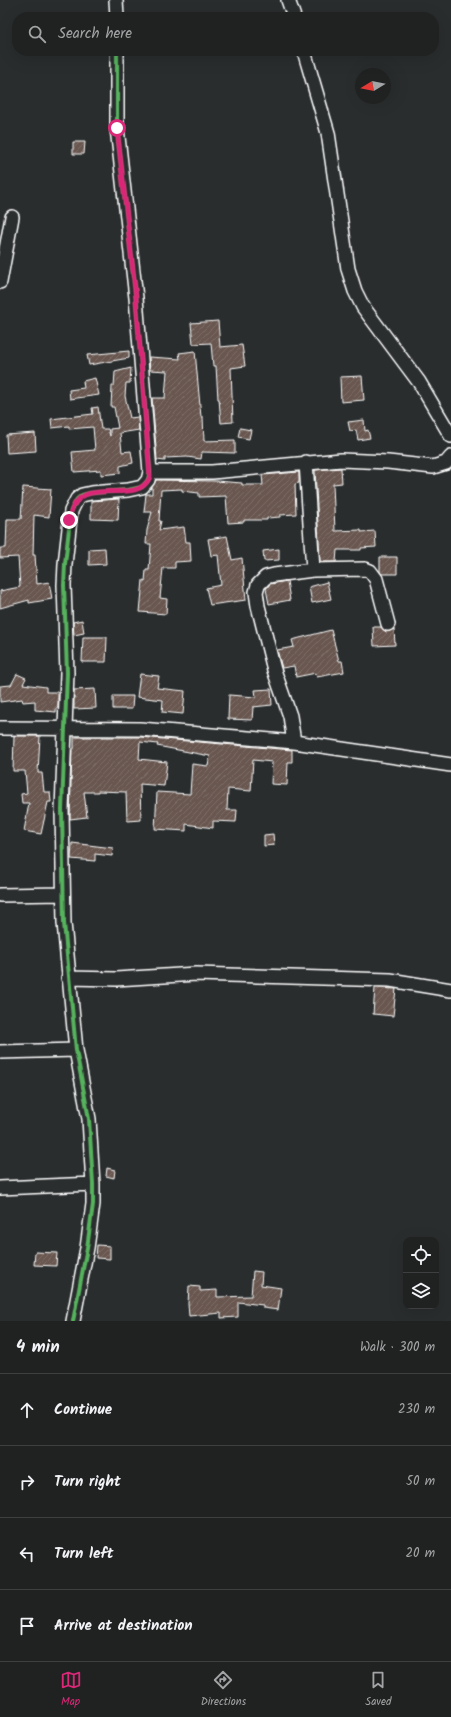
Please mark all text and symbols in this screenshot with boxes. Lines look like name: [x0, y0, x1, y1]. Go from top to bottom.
search box: [12, 12, 439, 56]
text: Search here: [58, 22, 132, 46]
icon: search: [26, 23, 48, 45]
north arrow: [355, 68, 391, 104]
route start: [108, 119, 126, 137]
route end: [60, 511, 78, 529]
map controls: [403, 1237, 439, 1309]
button: locate: [403, 1237, 439, 1273]
button: layers: [403, 1273, 439, 1309]
text: 4 min: [16, 1334, 60, 1361]
text: Walk · 300 m: [360, 1337, 435, 1358]
text: Continue: [54, 1398, 112, 1422]
icon: ahead: [16, 1399, 38, 1421]
text: 230 m: [398, 1399, 435, 1420]
text: Turn right: [54, 1470, 121, 1494]
icon: right: [16, 1471, 38, 1493]
text: 50 m: [406, 1471, 435, 1492]
text: Turn left: [54, 1542, 114, 1566]
icon: left: [16, 1543, 38, 1565]
text: 20 m: [405, 1543, 435, 1564]
text: Arrive at destination: [54, 1614, 193, 1638]
icon: arrive: [16, 1615, 38, 1637]
tab: Map: [60, 1669, 82, 1711]
tab: Directions: [201, 1669, 246, 1711]
tab: Saved: [365, 1669, 391, 1711]

